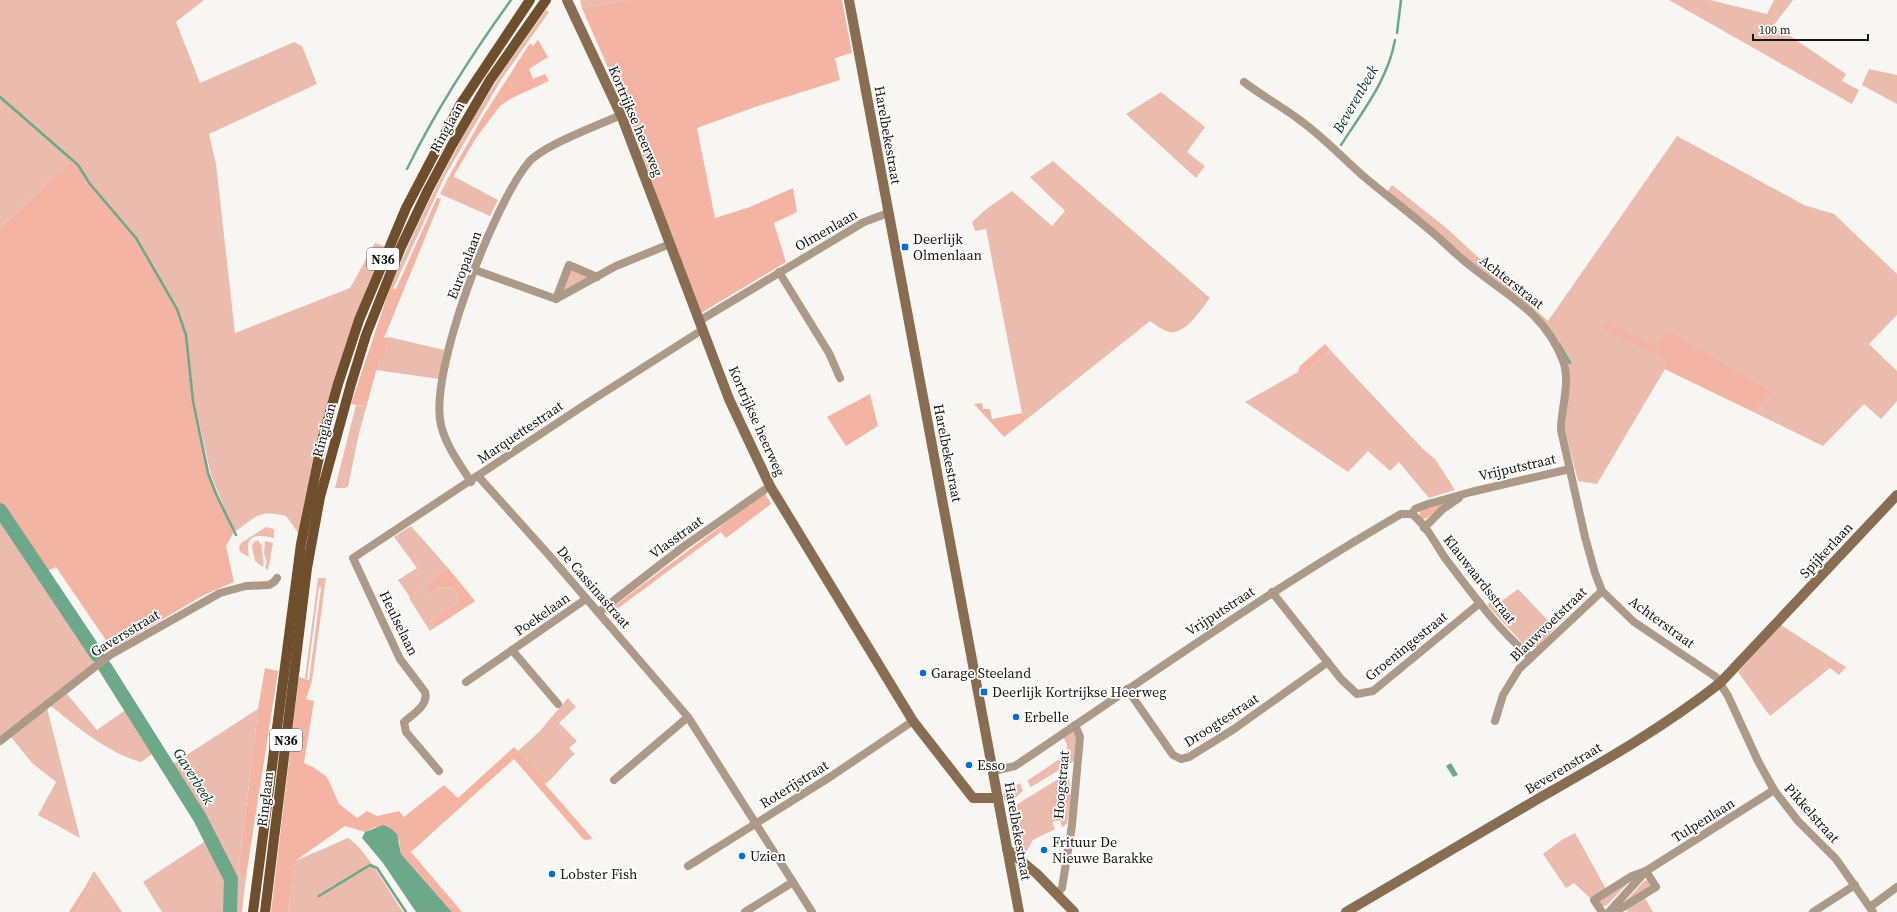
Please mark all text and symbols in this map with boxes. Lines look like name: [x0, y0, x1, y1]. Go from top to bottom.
scale bar: [1753, 16, 1868, 42]
text: 100 m: [1759, 22, 1791, 38]
water label: Beverenbeek: [1327, 60, 1383, 138]
street label: Kortrijkse heerweg: [604, 62, 668, 180]
street label: Harelbekestraat: [870, 84, 907, 186]
street label: Ringlaan: [425, 97, 469, 156]
street label: Olmenlaan: [791, 204, 861, 256]
street label: Europalaan: [442, 227, 486, 302]
place label: Deerlijk Olmenlaan: [913, 229, 983, 265]
marker: Deerlijk Olmenlaan: [900, 242, 910, 252]
road number: N36: [367, 248, 399, 270]
street label: Achterstraat: [1476, 251, 1549, 314]
street label: Kortrijkse heerweg: [724, 363, 790, 479]
street label: Marquettestraat: [473, 396, 567, 468]
street label: Ringlaan: [307, 400, 341, 459]
street label: Harelbekestraat: [929, 402, 967, 504]
street label: Vrijputstraat: [1477, 448, 1558, 486]
street label: Vlasstraat: [645, 510, 707, 563]
street label: Spijkerlaan: [1795, 517, 1858, 583]
street label: Klauwaardsstraat: [1439, 530, 1521, 628]
street label: De Cassinastraat: [553, 541, 636, 633]
street label: Vrijputstraat: [1182, 581, 1259, 641]
street label: Blauwvoetstraat: [1505, 582, 1591, 666]
street label: Heulselaan: [375, 587, 424, 659]
street label: Poekelaan: [510, 587, 574, 640]
street label: Achterstraat: [1625, 591, 1699, 653]
street label: Gaversstraat: [87, 604, 164, 662]
street label: Groeningestraat: [1361, 606, 1452, 685]
place label: Garage Steeland: [931, 663, 1031, 683]
marker: Garage Steeland: [918, 668, 928, 678]
place label: Deerlijk Kortrijkse Heerweg: [992, 682, 1166, 702]
marker: Deerlijk Kortrijkse Heerweg: [979, 687, 989, 697]
street label: Droogtestraat: [1180, 688, 1263, 752]
place label: Erbelle: [1024, 707, 1069, 727]
marker: Erbelle: [1011, 712, 1021, 722]
road number: N36: [270, 729, 302, 751]
street label: Beverenstraat: [1521, 737, 1606, 799]
water label: Gaverbeek: [168, 744, 220, 809]
street label: Hoogstraat: [1048, 750, 1074, 820]
street label: Roterijstraat: [756, 755, 832, 813]
place label: Esso: [977, 755, 1006, 775]
marker: Esso: [964, 760, 974, 770]
street label: Ringlaan: [252, 770, 278, 828]
street label: Pikkelstraat: [1780, 779, 1844, 848]
street label: Harelbekestraat: [1000, 780, 1037, 882]
street label: Tulpenlaan: [1668, 793, 1739, 847]
place label: Frituur De Nieuwe Barakke: [1052, 832, 1153, 868]
marker: Frituur De Nieuwe Barakke: [1039, 845, 1049, 855]
place label: Uzien: [750, 846, 786, 866]
marker: Uzien: [737, 851, 747, 861]
place label: Lobster Fish: [560, 864, 637, 884]
marker: Lobster Fish: [547, 869, 557, 879]

